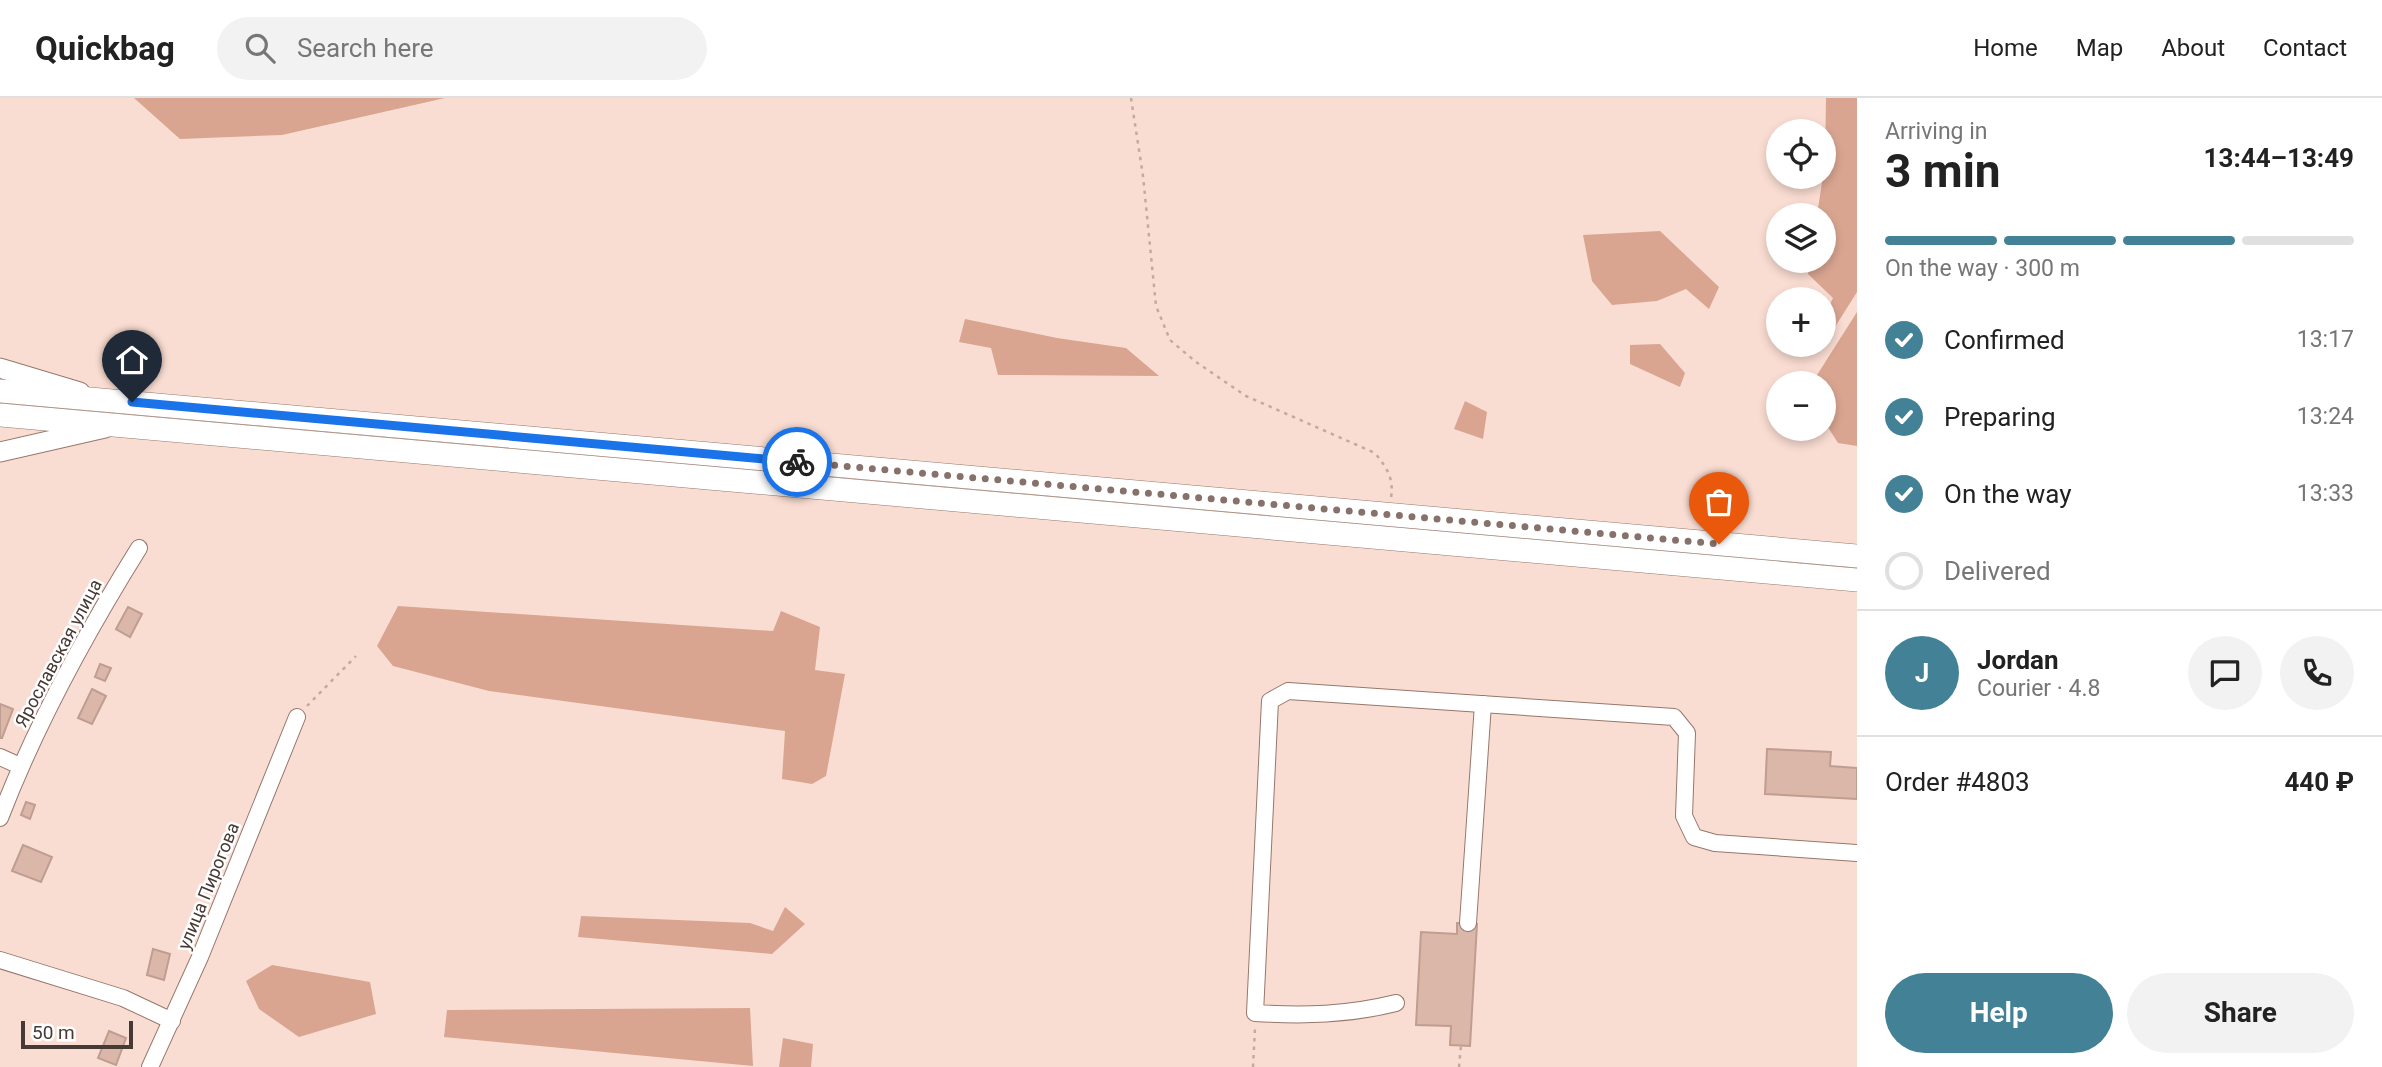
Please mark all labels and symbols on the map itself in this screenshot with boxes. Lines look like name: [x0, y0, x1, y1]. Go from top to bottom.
pin: [102, 330, 162, 402]
courier: [762, 427, 832, 497]
pin: [1689, 472, 1749, 544]
street label: Ярославская улица: [10, 575, 106, 731]
street label: улица Пирогова: [173, 819, 243, 953]
scale bar: [21, 1018, 133, 1050]

